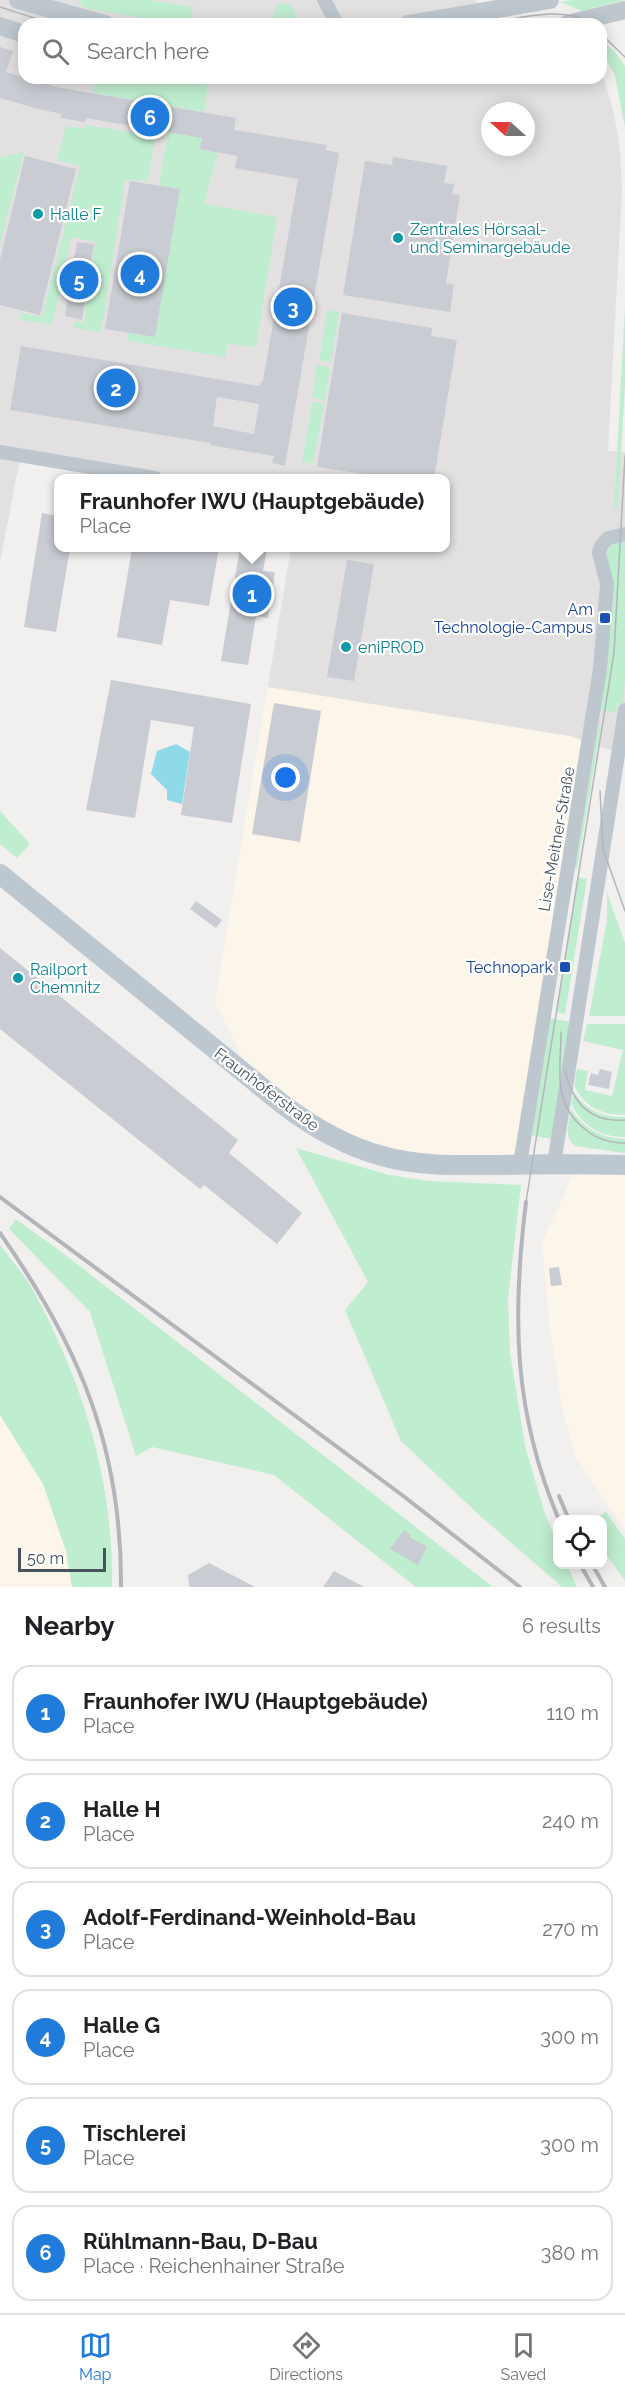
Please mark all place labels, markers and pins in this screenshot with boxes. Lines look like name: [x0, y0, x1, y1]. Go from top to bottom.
pin: 6: [130, 94, 170, 140]
place label: Halle F: [50, 205, 102, 224]
marker: Halle F: [31, 207, 45, 221]
place label: Zentrales Hörsaal- und Seminargebäude: [410, 220, 570, 257]
marker: Zentrales Hörsaal- und Seminargebäude: [391, 231, 405, 245]
pin: 4: [120, 252, 160, 296]
pin: 5: [60, 258, 98, 302]
pin: 3: [274, 284, 312, 330]
pin: 2: [96, 366, 136, 410]
pin: 1: [232, 572, 272, 616]
place label: Am Technologie-Campus: [434, 600, 593, 637]
marker: Am Technologie-Campus: [598, 611, 612, 625]
place label: eniPROD: [358, 638, 424, 657]
marker: eniPROD: [339, 640, 353, 654]
place label: Technopark: [466, 958, 554, 977]
place label: Railport Chemnitz: [30, 960, 101, 997]
marker: Technopark: [558, 960, 572, 974]
marker: Railport Chemnitz: [11, 971, 25, 985]

